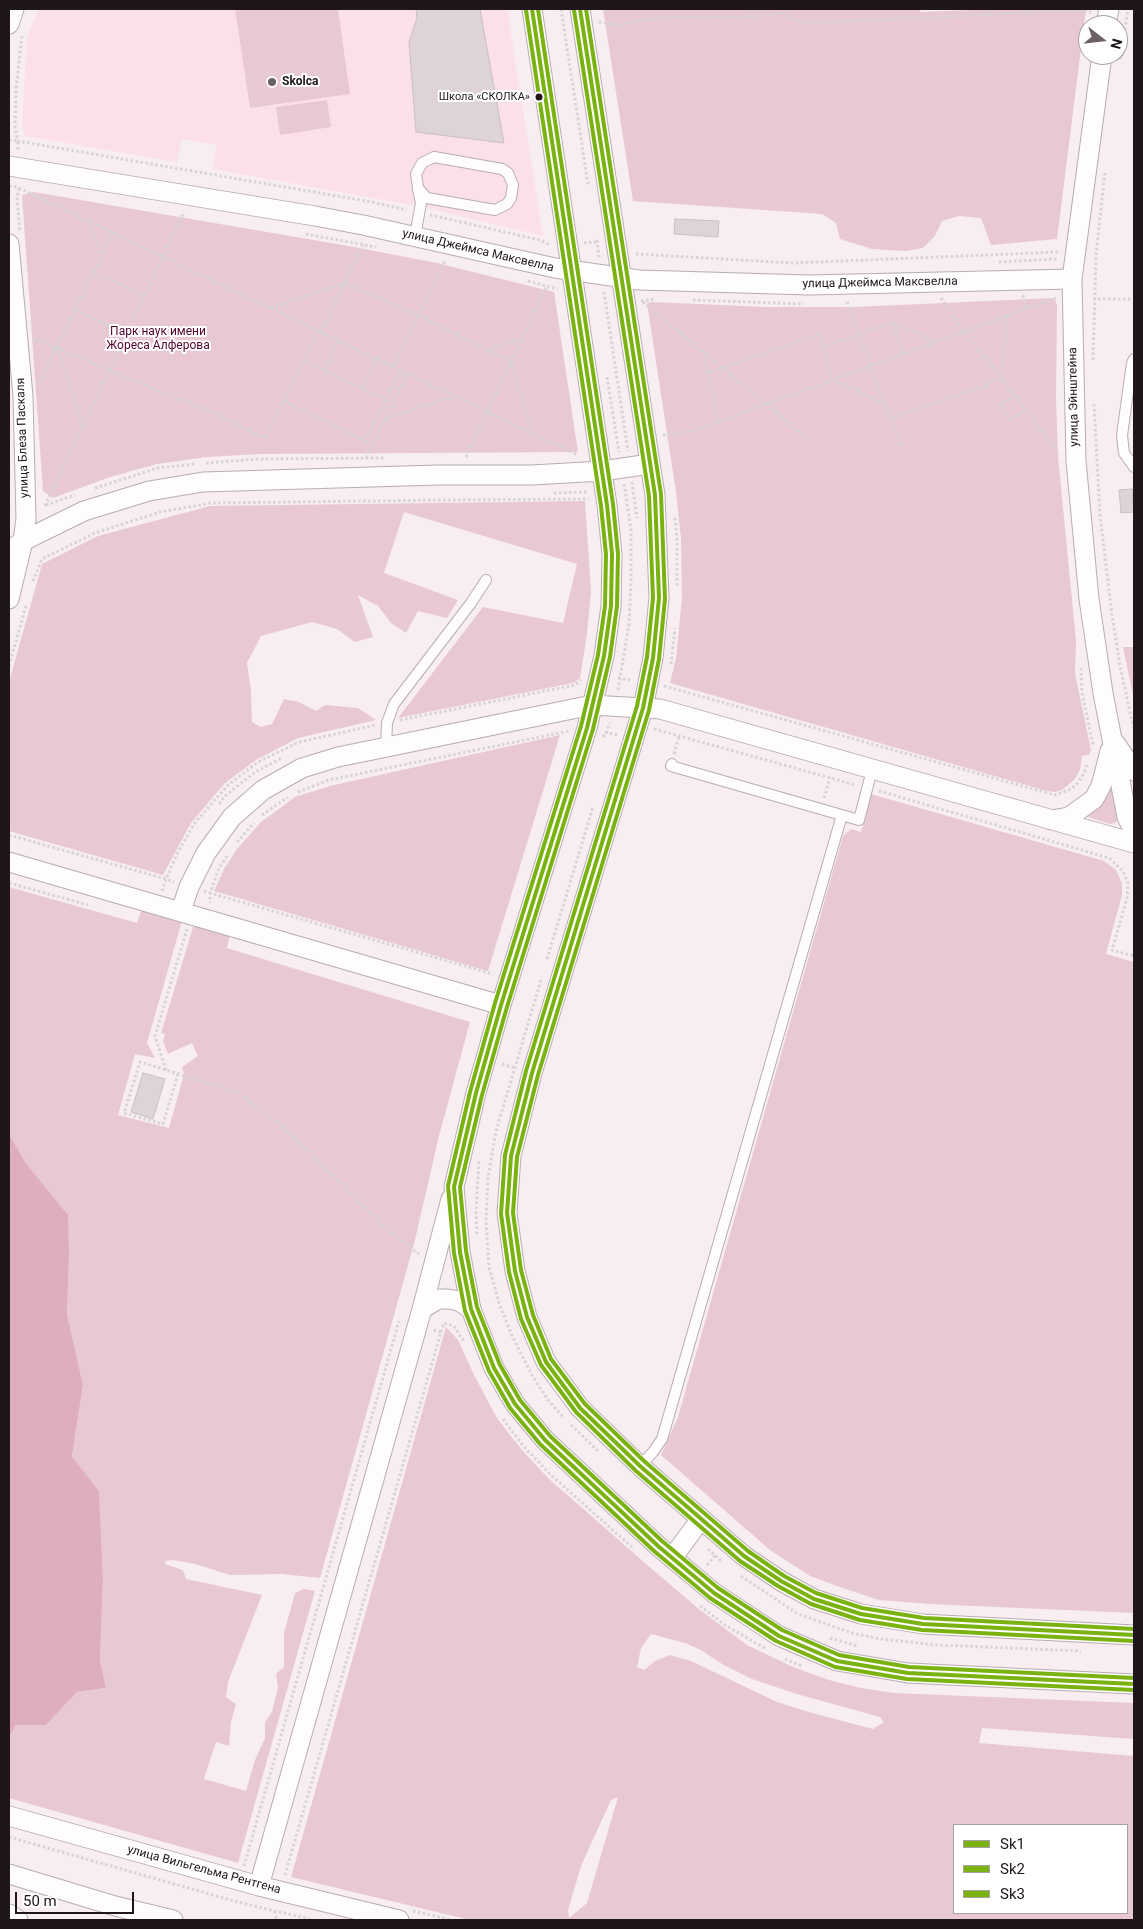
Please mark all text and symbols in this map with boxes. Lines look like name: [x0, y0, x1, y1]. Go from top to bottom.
north arrow: [1078, 15, 1128, 65]
text: N: [1107, 37, 1126, 51]
place label: Skolca: [282, 75, 318, 89]
marker: Skolca: [266, 76, 278, 88]
place label: Школа «СКОЛКА»: [439, 90, 530, 104]
marker: Школа «СКОЛКА»: [534, 92, 544, 102]
street label: улица Джеймса Максвелла: [401, 227, 555, 275]
street label: улица Джеймса Максвелла: [802, 274, 958, 292]
park label: Парк наук имени Жореса Алферова: [106, 325, 210, 353]
street label: улица Эйнштейна: [1066, 347, 1082, 447]
street label: улица Блеза Паскаля: [14, 378, 32, 498]
legend: [953, 1824, 1128, 1914]
text: Sk1: [1000, 1835, 1025, 1853]
street label: улица Вильгельма Рентгена: [126, 1843, 282, 1897]
text: Sk2: [1000, 1860, 1025, 1878]
scale bar: [18, 1882, 136, 1914]
text: Sk3: [1000, 1885, 1025, 1903]
text: 50 m: [23, 1892, 57, 1910]

